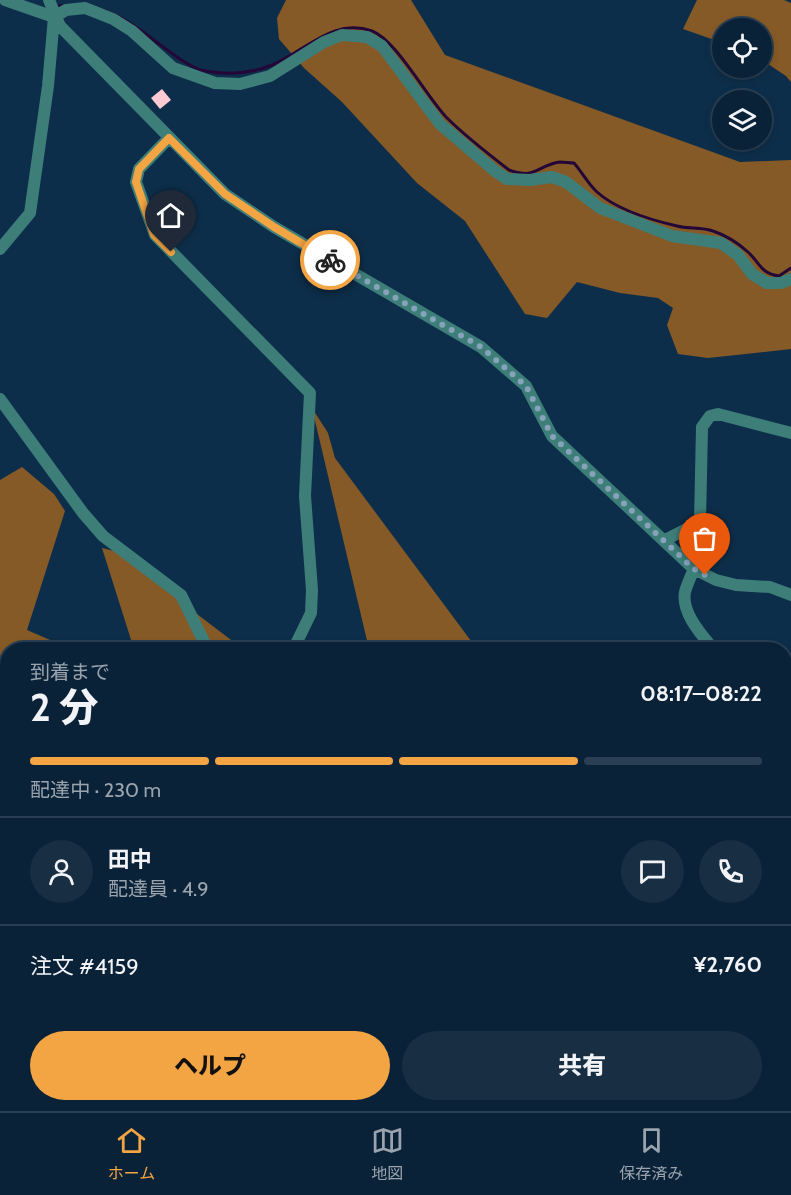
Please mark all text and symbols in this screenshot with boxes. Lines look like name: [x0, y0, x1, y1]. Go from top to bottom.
map controls: [712, 18, 772, 150]
button: locate: [712, 18, 772, 78]
button: layers: [712, 90, 772, 150]
pin: [145, 190, 196, 252]
icon: home: [154, 199, 187, 232]
courier: [300, 230, 360, 290]
icon: bike: [314, 244, 347, 277]
pin: [679, 513, 730, 575]
icon: bag: [688, 522, 721, 555]
text: 到着まで: [30, 660, 110, 684]
text: 08:17–08:22: [640, 680, 762, 707]
text: 2 分: [30, 683, 98, 731]
text: 配達中 · 230 m: [30, 778, 161, 802]
button: person: [30, 840, 93, 903]
button: chat: [621, 840, 684, 903]
button: phone: [699, 840, 762, 903]
text: 田中: [108, 846, 152, 873]
text: 配達員 · 4.9: [108, 877, 209, 901]
text: ¥2,760: [693, 951, 762, 978]
text: 注文 #4159: [30, 953, 139, 980]
button: ヘルプ: [30, 1031, 390, 1100]
button: 共有: [402, 1031, 762, 1100]
tab: ホーム: [108, 1124, 155, 1184]
tab: 地図: [371, 1124, 404, 1184]
tab: 保存済み: [619, 1124, 683, 1184]

